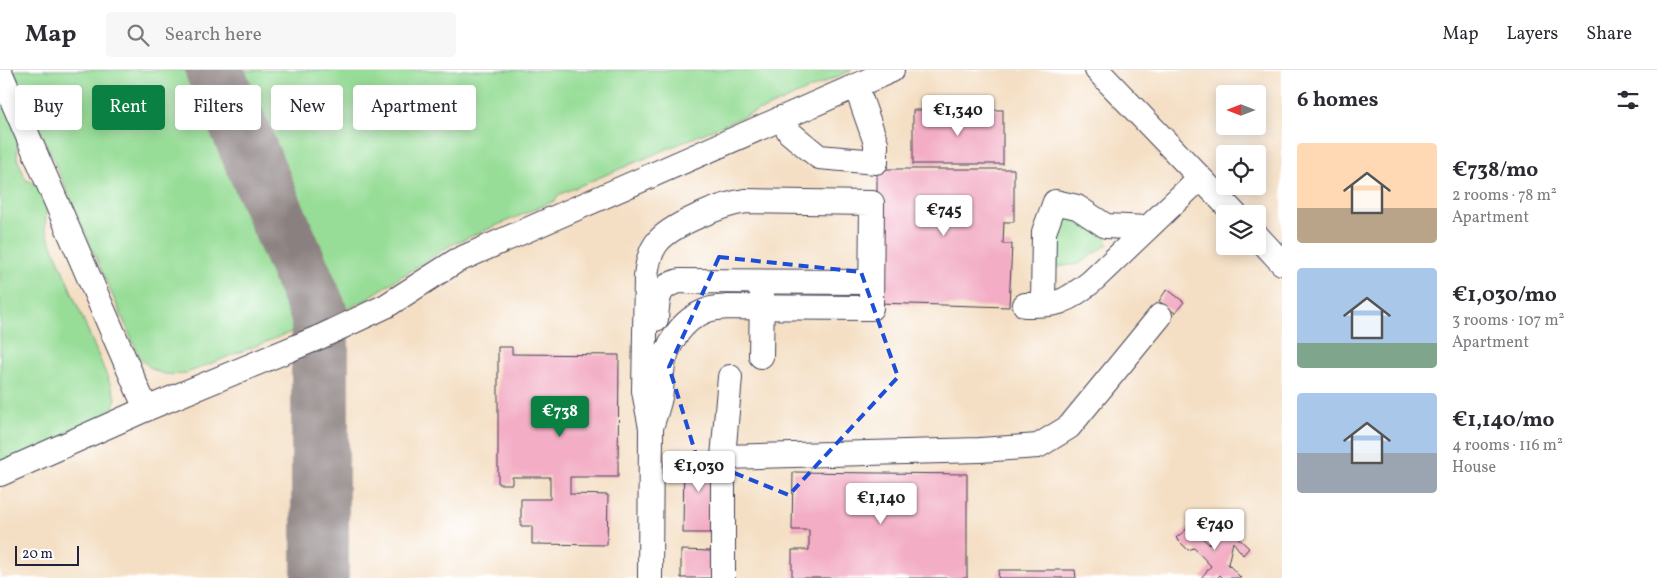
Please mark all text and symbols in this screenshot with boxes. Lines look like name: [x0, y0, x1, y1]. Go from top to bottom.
search box: [106, 12, 456, 57]
text: Map: [25, 18, 76, 52]
icon: search: [124, 21, 152, 49]
text: Search here: [164, 22, 262, 48]
text: Map: [1442, 22, 1478, 47]
text: Layers: [1506, 22, 1558, 47]
text: Share: [1586, 22, 1632, 47]
chip: Buy: [15, 85, 82, 130]
chip: Rent: [92, 85, 165, 130]
chip: Filters: [175, 85, 261, 130]
chip: New: [271, 85, 343, 130]
chip: Apartment: [353, 85, 476, 130]
north arrow: [1216, 85, 1266, 135]
map controls: [1216, 85, 1266, 255]
text: 6 homes: [1297, 86, 1378, 115]
icon: filters: [1614, 86, 1642, 114]
pin: €1,340: [917, 94, 999, 137]
text: €1,340: [933, 100, 983, 122]
button: locate: [1216, 145, 1266, 195]
text: €738/mo: [1452, 156, 1538, 185]
icon: home: [1337, 163, 1397, 223]
text: 2 rooms · 78 m²: [1452, 185, 1557, 207]
pin: €745: [914, 194, 974, 237]
text: €745: [926, 200, 962, 222]
button: layers: [1216, 205, 1266, 255]
text: Apartment: [1452, 207, 1529, 229]
text: €1,030/mo: [1452, 281, 1557, 310]
icon: home: [1337, 288, 1397, 348]
text: 3 rooms · 107 m²: [1452, 310, 1565, 332]
text: Apartment: [1452, 332, 1529, 354]
pin: €738: [530, 396, 590, 438]
text: €738: [542, 401, 578, 423]
text: €1,140/mo: [1452, 406, 1554, 435]
icon: home: [1337, 413, 1397, 473]
text: 4 rooms · 116 m²: [1452, 435, 1563, 457]
pin: €1,030: [658, 450, 740, 493]
text: €1,030: [674, 456, 724, 478]
text: House: [1452, 457, 1496, 479]
pin: €1,140: [840, 482, 922, 525]
text: €1,140: [857, 488, 905, 510]
pin: €740: [1185, 508, 1245, 551]
text: €740: [1196, 514, 1234, 536]
scale bar: [15, 543, 79, 566]
text: 20 m: [22, 545, 53, 564]

